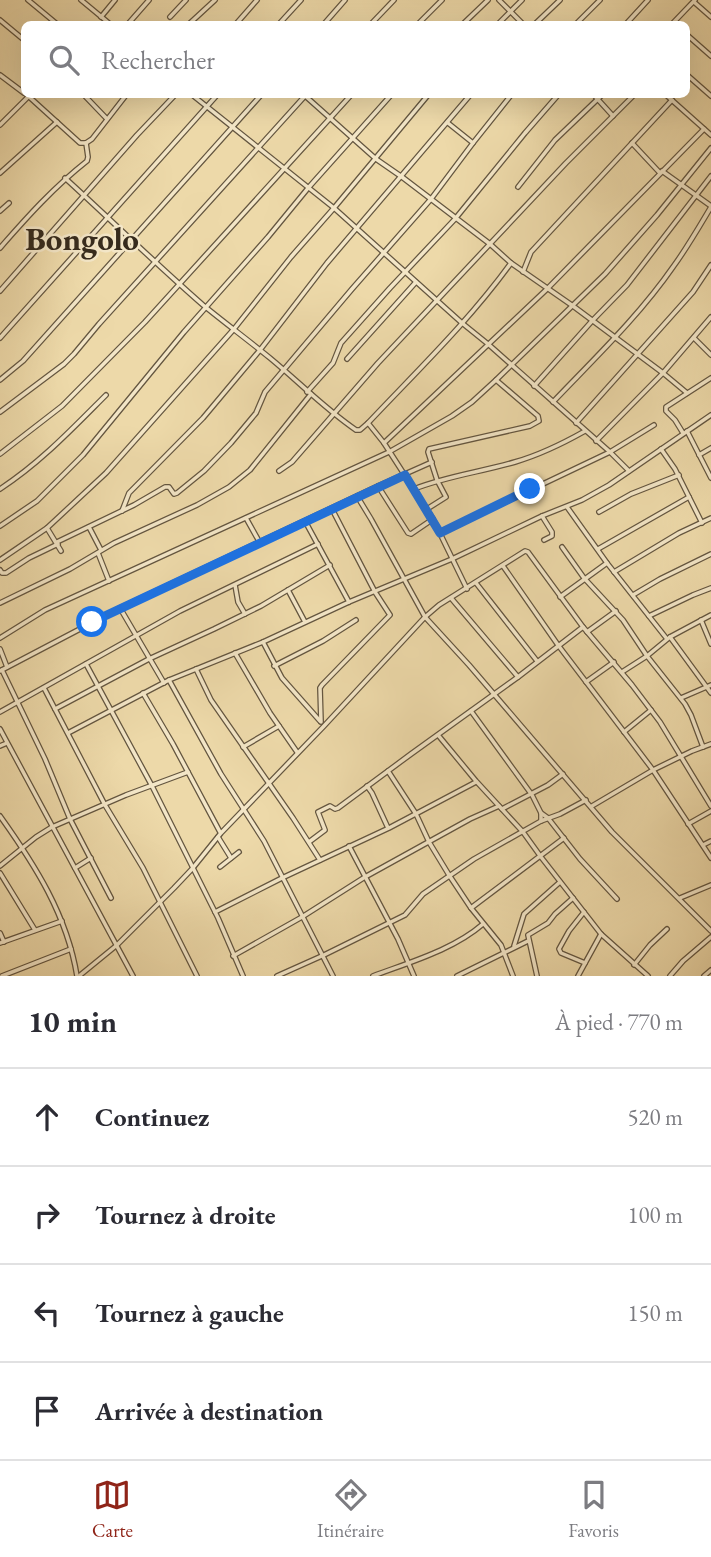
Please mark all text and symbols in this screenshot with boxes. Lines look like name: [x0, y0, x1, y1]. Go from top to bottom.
search box: [21, 21, 690, 98]
icon: search: [45, 41, 83, 79]
text: Rechercher: [101, 43, 215, 77]
district label: Bongolo: [25, 217, 139, 260]
route end: [514, 473, 545, 504]
route start: [76, 606, 107, 637]
text: 10 min: [28, 1002, 117, 1041]
text: À pied · 770 m: [555, 1007, 683, 1037]
icon: ahead: [28, 1098, 66, 1136]
text: Continuez: [95, 1100, 209, 1134]
text: 520 m: [627, 1102, 683, 1132]
icon: right: [28, 1196, 66, 1234]
text: Tournez à droite: [95, 1198, 276, 1232]
text: 100 m: [627, 1200, 683, 1230]
icon: left: [28, 1294, 66, 1332]
text: Tournez à gauche: [95, 1296, 284, 1330]
text: 150 m: [627, 1298, 683, 1328]
icon: arrive: [28, 1392, 66, 1430]
text: Arrivée à destination: [95, 1394, 323, 1428]
tab: Carte: [92, 1476, 133, 1543]
tab: Itinéraire: [317, 1476, 384, 1543]
tab: Favoris: [568, 1476, 619, 1543]

